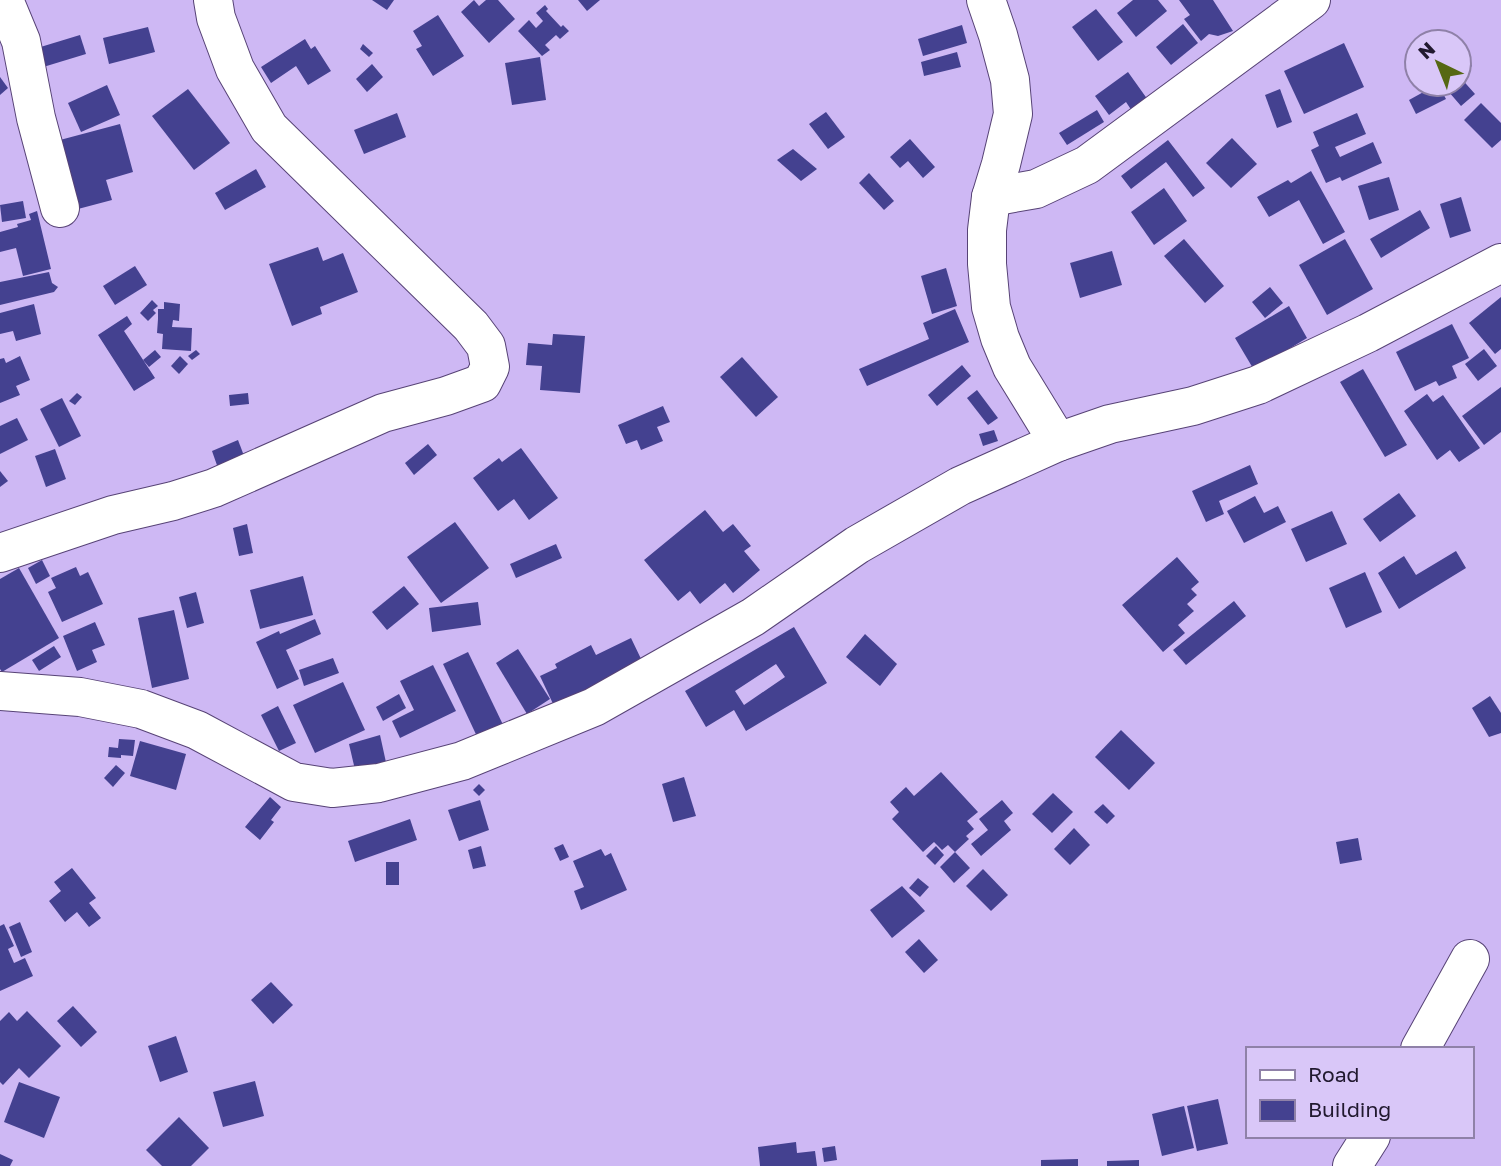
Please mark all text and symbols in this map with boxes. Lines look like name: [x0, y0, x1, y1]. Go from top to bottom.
north arrow: [1403, 28, 1473, 98]
text: N: [1413, 37, 1439, 64]
legend: [1246, 1047, 1473, 1138]
text: Road: [1308, 1061, 1359, 1087]
text: Building: [1308, 1096, 1391, 1122]

